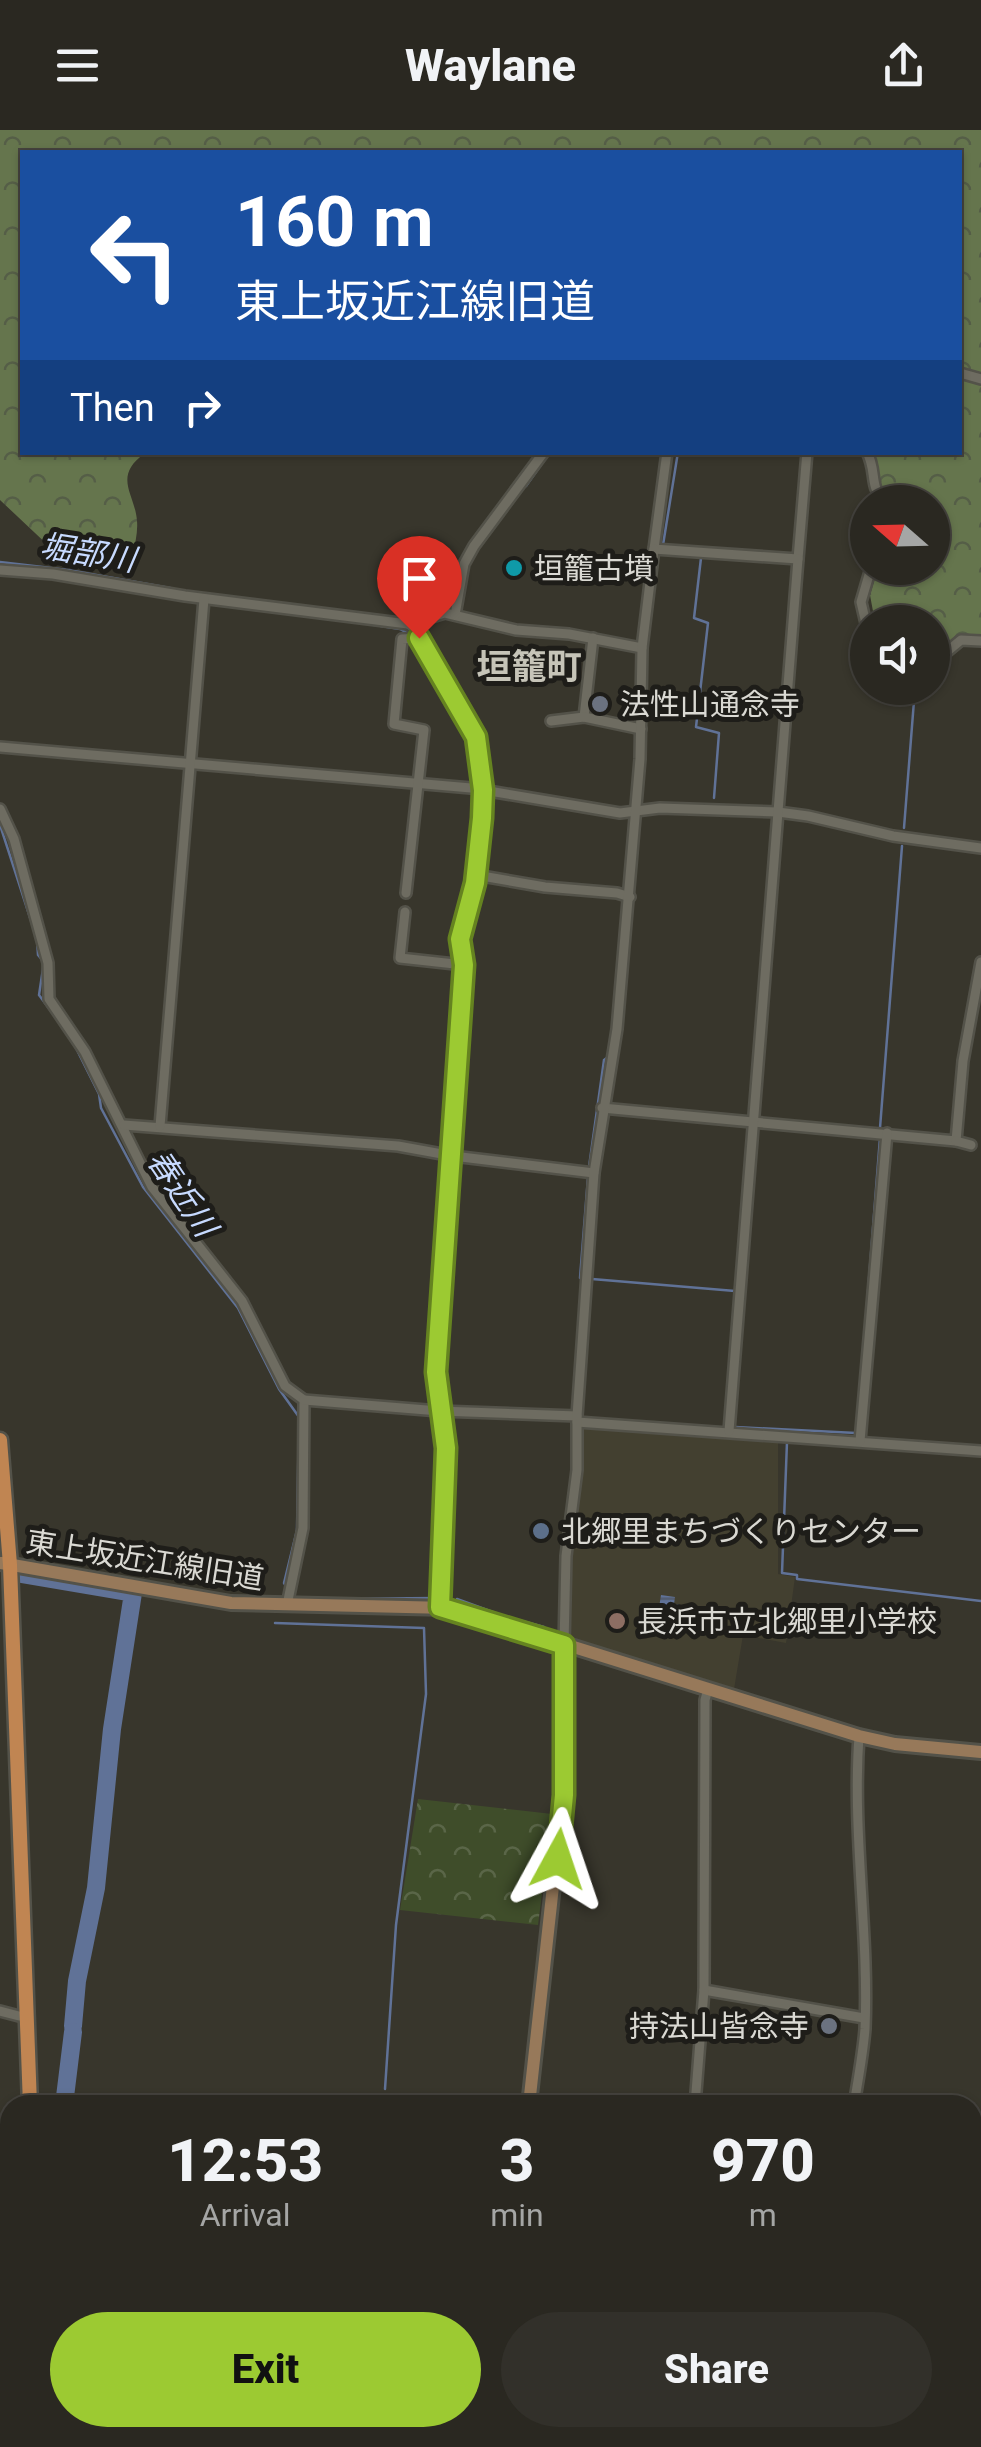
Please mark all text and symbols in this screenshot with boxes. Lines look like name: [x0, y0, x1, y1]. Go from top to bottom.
icon: menu: [50, 38, 105, 93]
icon: share: [876, 38, 931, 93]
text: Waylane: [405, 39, 576, 92]
text: 160 m: [235, 181, 434, 263]
icon: left: [70, 190, 200, 320]
text: 東上坂近江線旧道: [235, 275, 595, 328]
icon: right: [175, 380, 230, 435]
text: Then: [70, 386, 155, 430]
north arrow: [850, 485, 950, 585]
map controls: [850, 485, 950, 705]
water label: 堀部川: [38, 527, 141, 580]
pin: [377, 536, 462, 639]
icon: arrive: [392, 551, 447, 606]
place label: 垣籠古墳: [534, 551, 654, 586]
marker: 垣籠古墳: [503, 557, 525, 579]
button: sound: [850, 605, 950, 705]
district label: 垣籠町: [476, 647, 582, 688]
place label: 法性山通念寺: [620, 687, 800, 722]
marker: 法性山通念寺: [589, 693, 611, 715]
water label: 春近川: [139, 1143, 226, 1246]
place label: 北郷里まちづくりセンター: [561, 1514, 921, 1549]
marker: 北郷里まちづくりセンター: [530, 1520, 552, 1542]
street label: 東上坂近江線旧道: [24, 1524, 266, 1596]
place label: 長浜市立北郷里小学校: [637, 1604, 937, 1639]
marker: 長浜市立北郷里小学校: [606, 1610, 628, 1632]
position arrow: [506, 1807, 610, 1911]
place label: 持法山皆念寺: [629, 2009, 809, 2044]
marker: 持法山皆念寺: [818, 2015, 840, 2037]
text: 12:53: [167, 2125, 323, 2196]
text: 3: [500, 2125, 534, 2196]
text: 970: [711, 2125, 815, 2196]
text: Arrival: [200, 2196, 291, 2234]
text: min: [490, 2196, 544, 2234]
text: m: [749, 2196, 777, 2234]
button: Exit: [50, 2312, 481, 2427]
button: Share: [501, 2312, 932, 2427]

